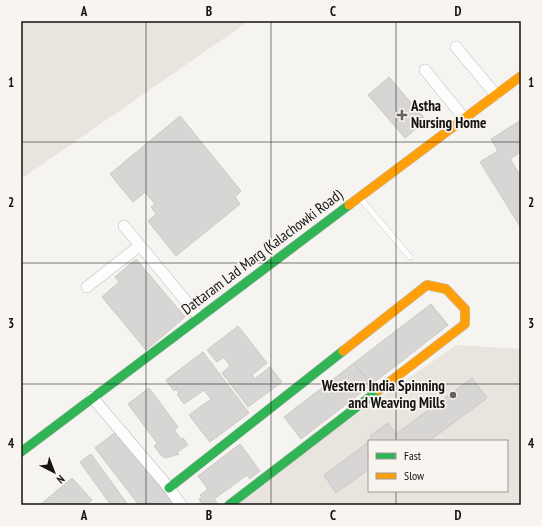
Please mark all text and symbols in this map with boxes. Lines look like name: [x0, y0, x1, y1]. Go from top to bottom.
text: A: [80, 3, 88, 20]
text: B: [206, 3, 212, 20]
text: C: [330, 3, 336, 20]
text: D: [455, 3, 462, 20]
text: 1: [8, 74, 14, 91]
text: 1: [528, 74, 534, 91]
place label: Astha Nursing Home: [410, 96, 486, 132]
marker: Astha Nursing Home: [396, 109, 408, 121]
street label: Dattaram Lad Marg (Kalachowki Road): [177, 185, 346, 318]
text: 2: [8, 194, 14, 211]
text: 2: [528, 194, 534, 211]
text: 3: [8, 315, 14, 332]
text: 3: [528, 315, 534, 332]
place label: Western India Spinning and Weaving Mills: [321, 376, 445, 412]
marker: Western India Spinning and Weaving Mills: [448, 390, 458, 400]
text: 4: [8, 435, 15, 452]
text: 4: [528, 435, 535, 452]
legend: [368, 440, 508, 492]
text: Fast: [404, 448, 422, 463]
north arrow: [34, 452, 74, 492]
text: Slow: [404, 468, 425, 483]
text: N: [54, 472, 68, 487]
text: A: [80, 507, 88, 524]
text: B: [206, 507, 212, 524]
text: C: [330, 507, 336, 524]
text: D: [455, 507, 462, 524]

